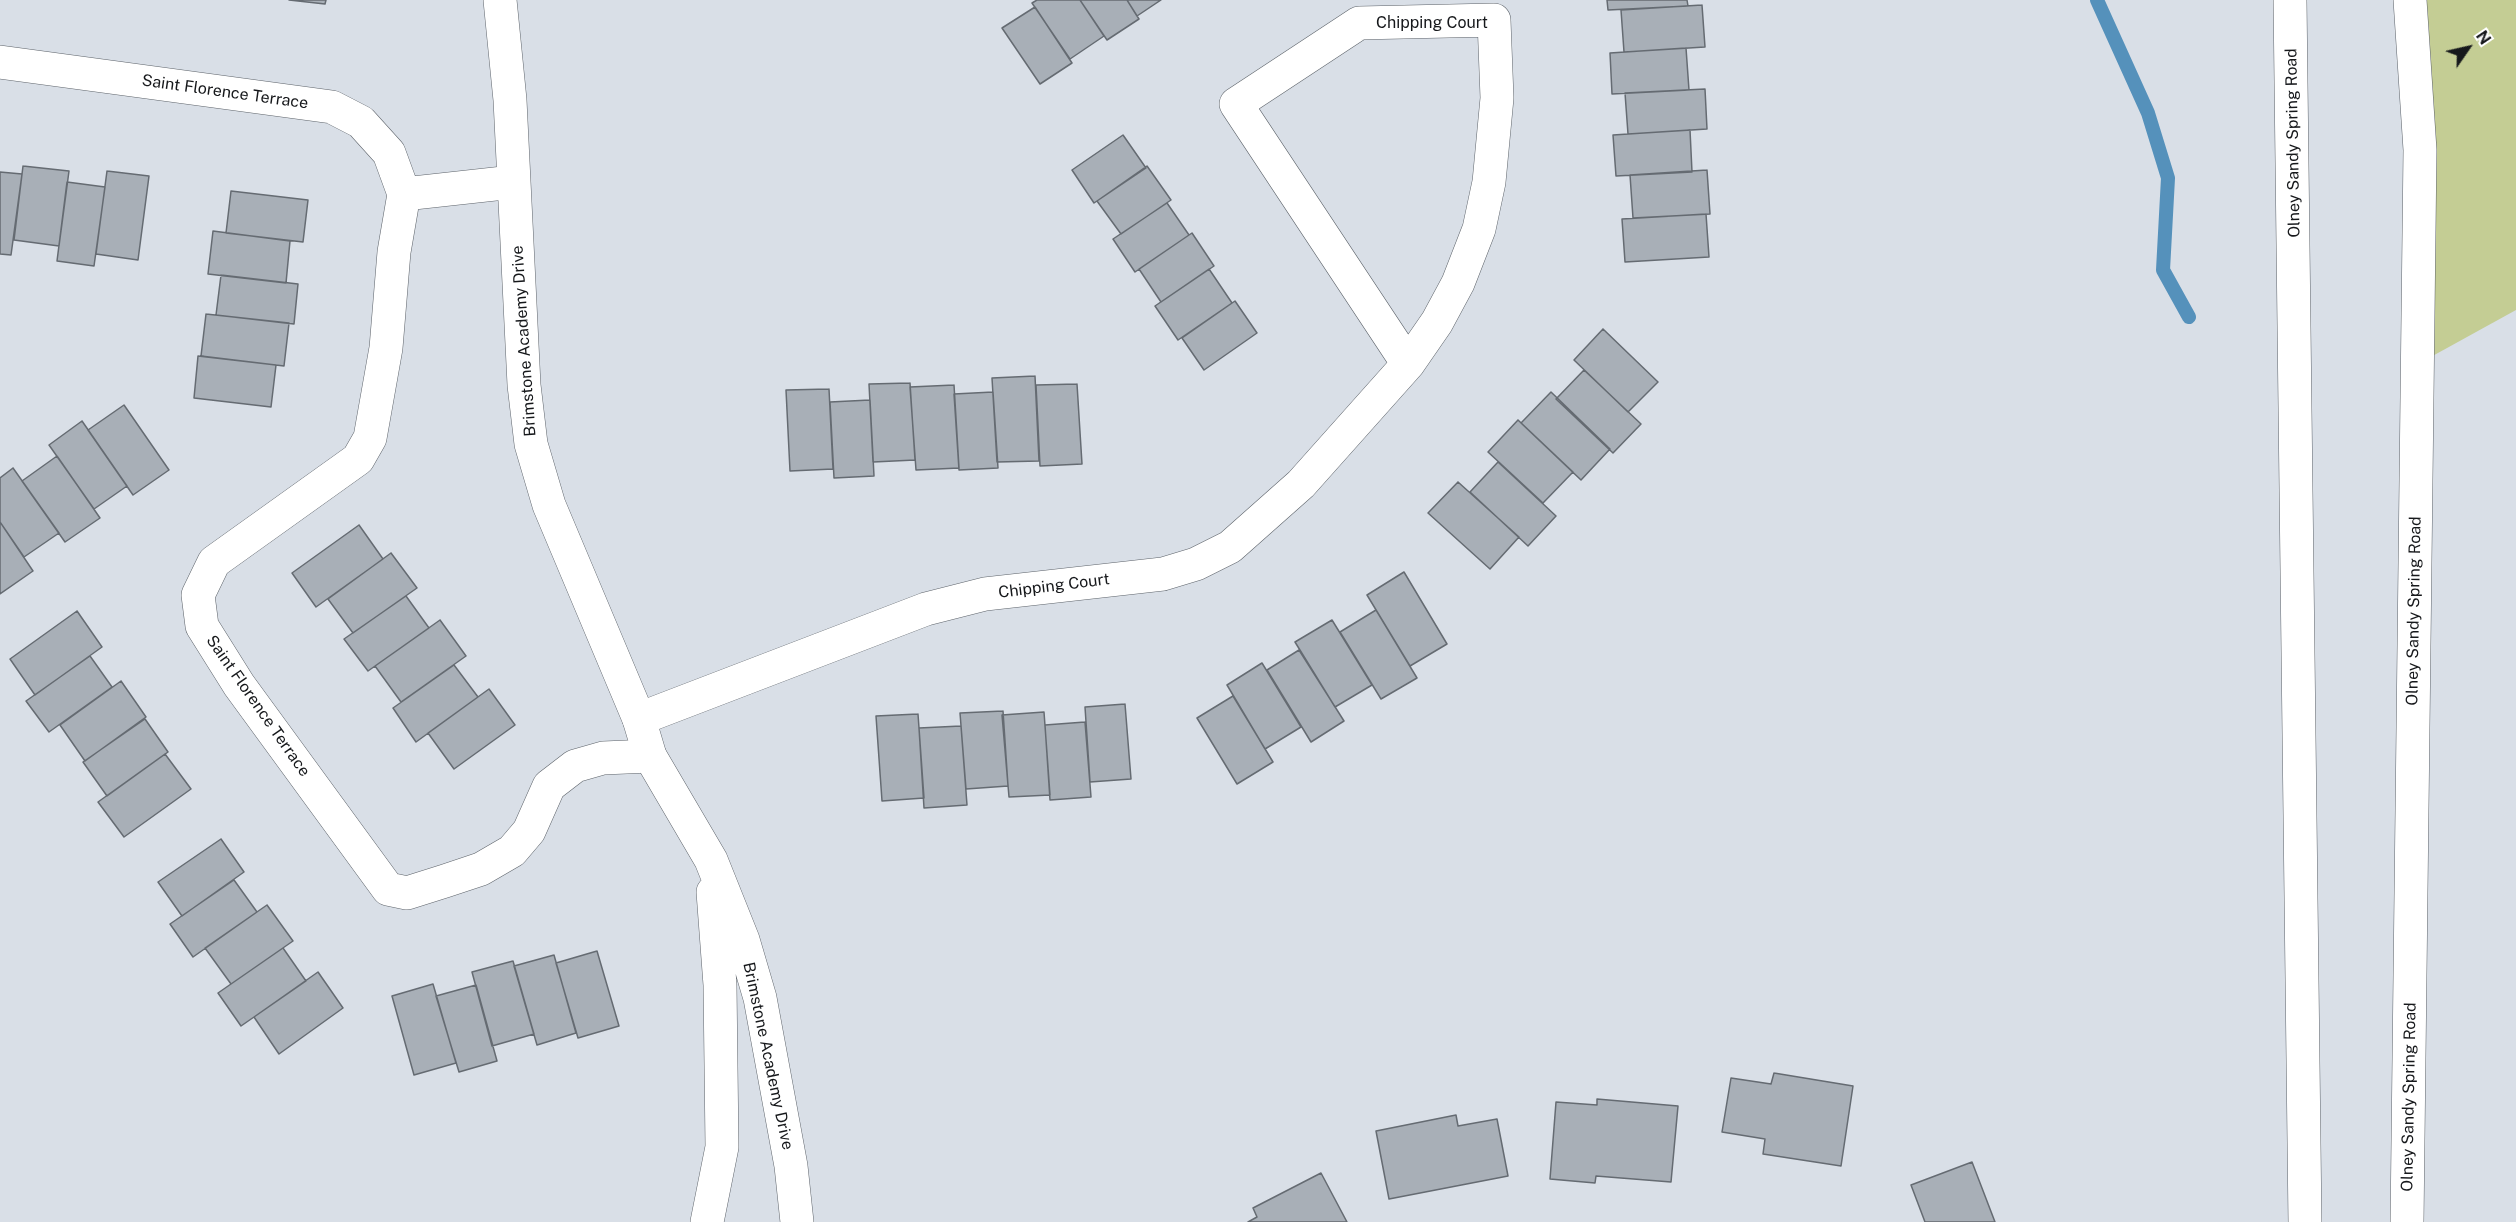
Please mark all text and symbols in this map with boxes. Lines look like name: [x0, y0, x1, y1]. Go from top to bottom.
street label: Chipping Court: [1376, 13, 1488, 33]
north arrow: [2438, 18, 2498, 78]
text: N: [2472, 27, 2495, 48]
street label: Olney Sandy Spring Road: [2282, 48, 2304, 238]
street label: Saint Florence Terrace: [141, 71, 309, 113]
street label: Brimstone Academy Drive: [508, 245, 540, 437]
street label: Olney Sandy Spring Road: [2403, 516, 2425, 706]
street label: Chipping Court: [997, 570, 1111, 602]
street label: Saint Florence Terrace: [202, 632, 314, 780]
street label: Brimstone Academy Drive: [739, 960, 797, 1152]
street label: Olney Sandy Spring Road: [2398, 1002, 2420, 1192]

